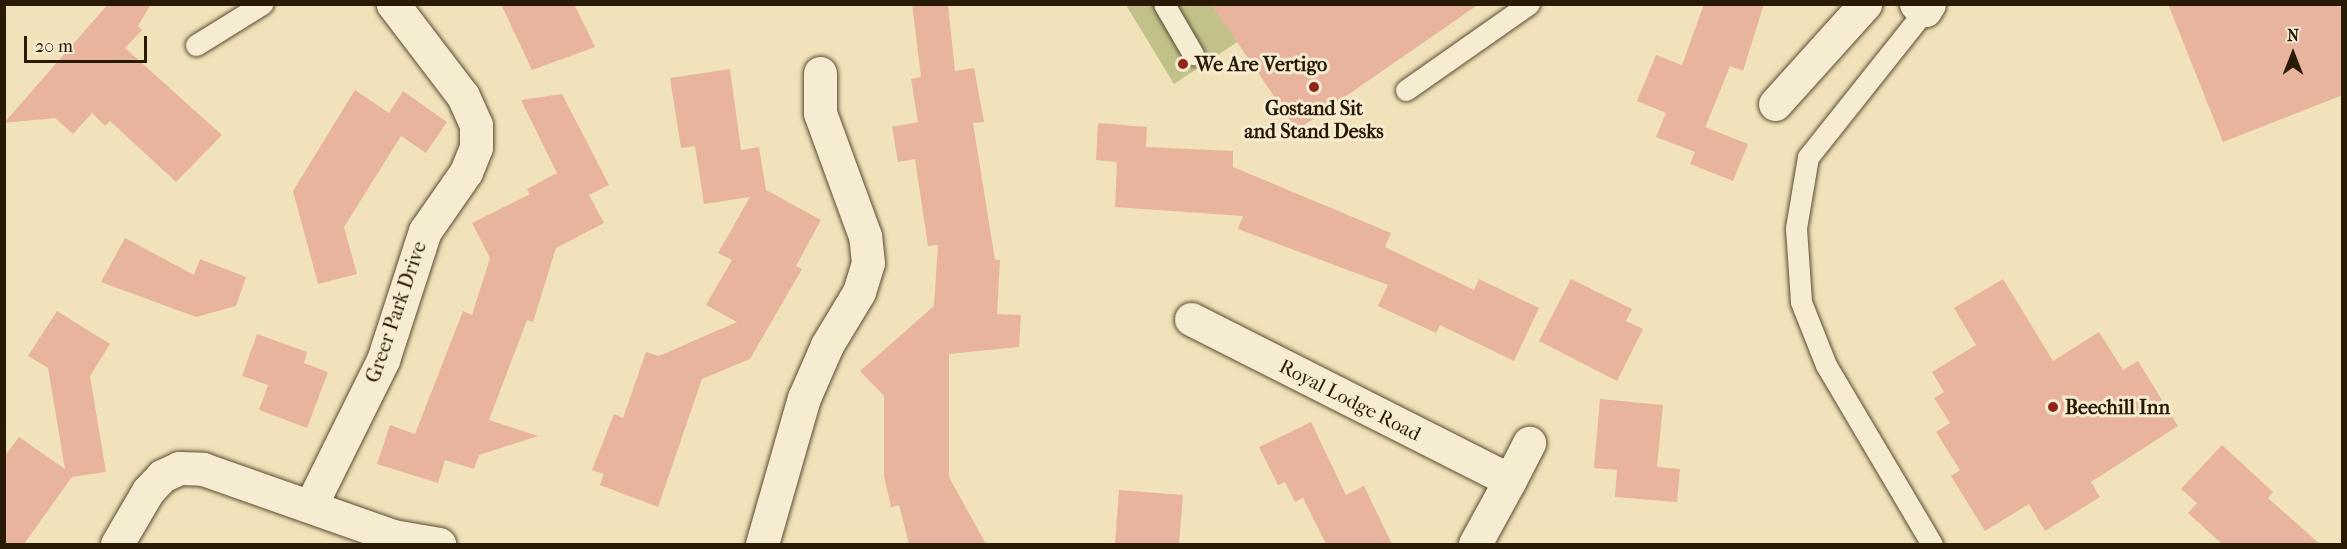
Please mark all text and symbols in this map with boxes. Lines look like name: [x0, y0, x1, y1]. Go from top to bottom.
scale bar: [27, 24, 150, 62]
north arrow: [2263, 24, 2323, 84]
text: N: [2287, 26, 2299, 45]
text: 20 m: [35, 36, 73, 57]
place label: We Are Vertigo: [1195, 52, 1327, 76]
marker: We Are Vertigo: [1176, 57, 1190, 71]
marker: Gostand Sit and Stand Desks: [1307, 80, 1321, 94]
place label: Gostand Sit and Stand Desks: [1244, 96, 1384, 143]
street label: Greer Park Drive: [361, 238, 431, 386]
street label: Royal Lodge Road: [1275, 354, 1425, 446]
place label: Beechill Inn: [2065, 395, 2170, 419]
marker: Beechill Inn: [2046, 400, 2060, 414]

